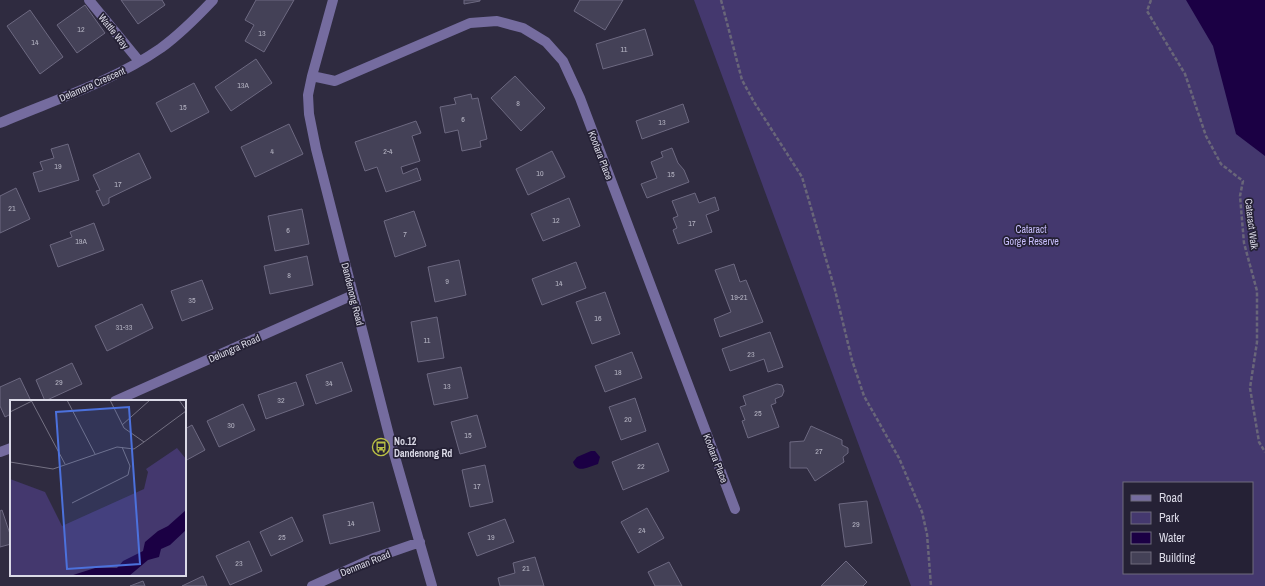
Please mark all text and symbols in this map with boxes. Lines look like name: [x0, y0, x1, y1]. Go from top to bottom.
street label: Wattle Way: [96, 11, 132, 52]
house number: 12: [77, 24, 85, 34]
house number: 13: [258, 28, 266, 38]
house number: 14: [31, 37, 39, 47]
house number: 11: [621, 44, 628, 54]
street label: Delamere Crescent: [57, 64, 128, 105]
house number: 13A: [237, 80, 249, 90]
house number: 8: [516, 98, 520, 108]
house number: 15: [179, 102, 187, 112]
house number: 6: [461, 114, 465, 124]
house number: 13: [658, 117, 666, 127]
street label: Kootara Place: [585, 129, 616, 182]
house number: 4: [270, 146, 274, 156]
house number: 2-4: [383, 146, 393, 156]
house number: 19: [54, 161, 62, 171]
house number: 10: [536, 168, 544, 178]
house number: 15: [667, 169, 675, 179]
house number: 17: [114, 179, 122, 189]
street label: Cataract Walk: [1242, 198, 1261, 251]
house number: 21: [8, 203, 16, 213]
house number: 12: [552, 215, 560, 225]
house number: 17: [688, 218, 696, 228]
park label: Cataract Gorge Reserve: [1003, 223, 1059, 248]
house number: 6: [286, 225, 290, 235]
house number: 7: [403, 229, 407, 239]
house number: 19A: [75, 236, 87, 246]
street label: Dandenong Road: [338, 261, 367, 327]
house number: 8: [287, 270, 291, 280]
house number: 9: [445, 276, 449, 286]
house number: 14: [555, 278, 563, 288]
house number: 19-21: [731, 292, 748, 302]
house number: 35: [188, 295, 196, 305]
house number: 16: [594, 313, 602, 323]
house number: 31-33: [116, 322, 133, 332]
street label: Delungra Road: [206, 331, 262, 366]
house number: 11: [424, 335, 431, 345]
house number: 23: [747, 349, 755, 359]
house number: 18: [614, 367, 622, 377]
house number: 29: [55, 377, 63, 387]
house number: 34: [325, 378, 333, 388]
house number: 13: [443, 381, 451, 391]
house number: 32: [277, 395, 285, 405]
inset map: [10, 400, 186, 576]
house number: 25: [754, 408, 762, 418]
house number: 20: [624, 414, 632, 424]
house number: 30: [227, 420, 235, 430]
house number: 15: [464, 430, 472, 440]
street label: Kootara Place: [700, 432, 731, 485]
place label: No.12 Dandenong Rd: [394, 435, 452, 460]
bus stop icon: No.12 Dandenong Rd: [371, 437, 391, 457]
house number: 27: [815, 446, 823, 456]
house number: 22: [637, 461, 645, 471]
house number: 17: [473, 481, 481, 491]
legend: [1123, 482, 1253, 574]
text: Road: [1159, 490, 1183, 506]
text: Park: [1159, 510, 1179, 526]
house number: 14: [347, 518, 355, 528]
house number: 29: [852, 519, 860, 529]
house number: 24: [638, 525, 646, 535]
text: Water: [1159, 530, 1186, 546]
house number: 25: [278, 532, 286, 542]
house number: 19: [487, 532, 495, 542]
street label: Denman Road: [338, 548, 392, 579]
text: Building: [1159, 550, 1196, 566]
house number: 23: [235, 558, 243, 568]
house number: 21: [522, 563, 530, 573]

